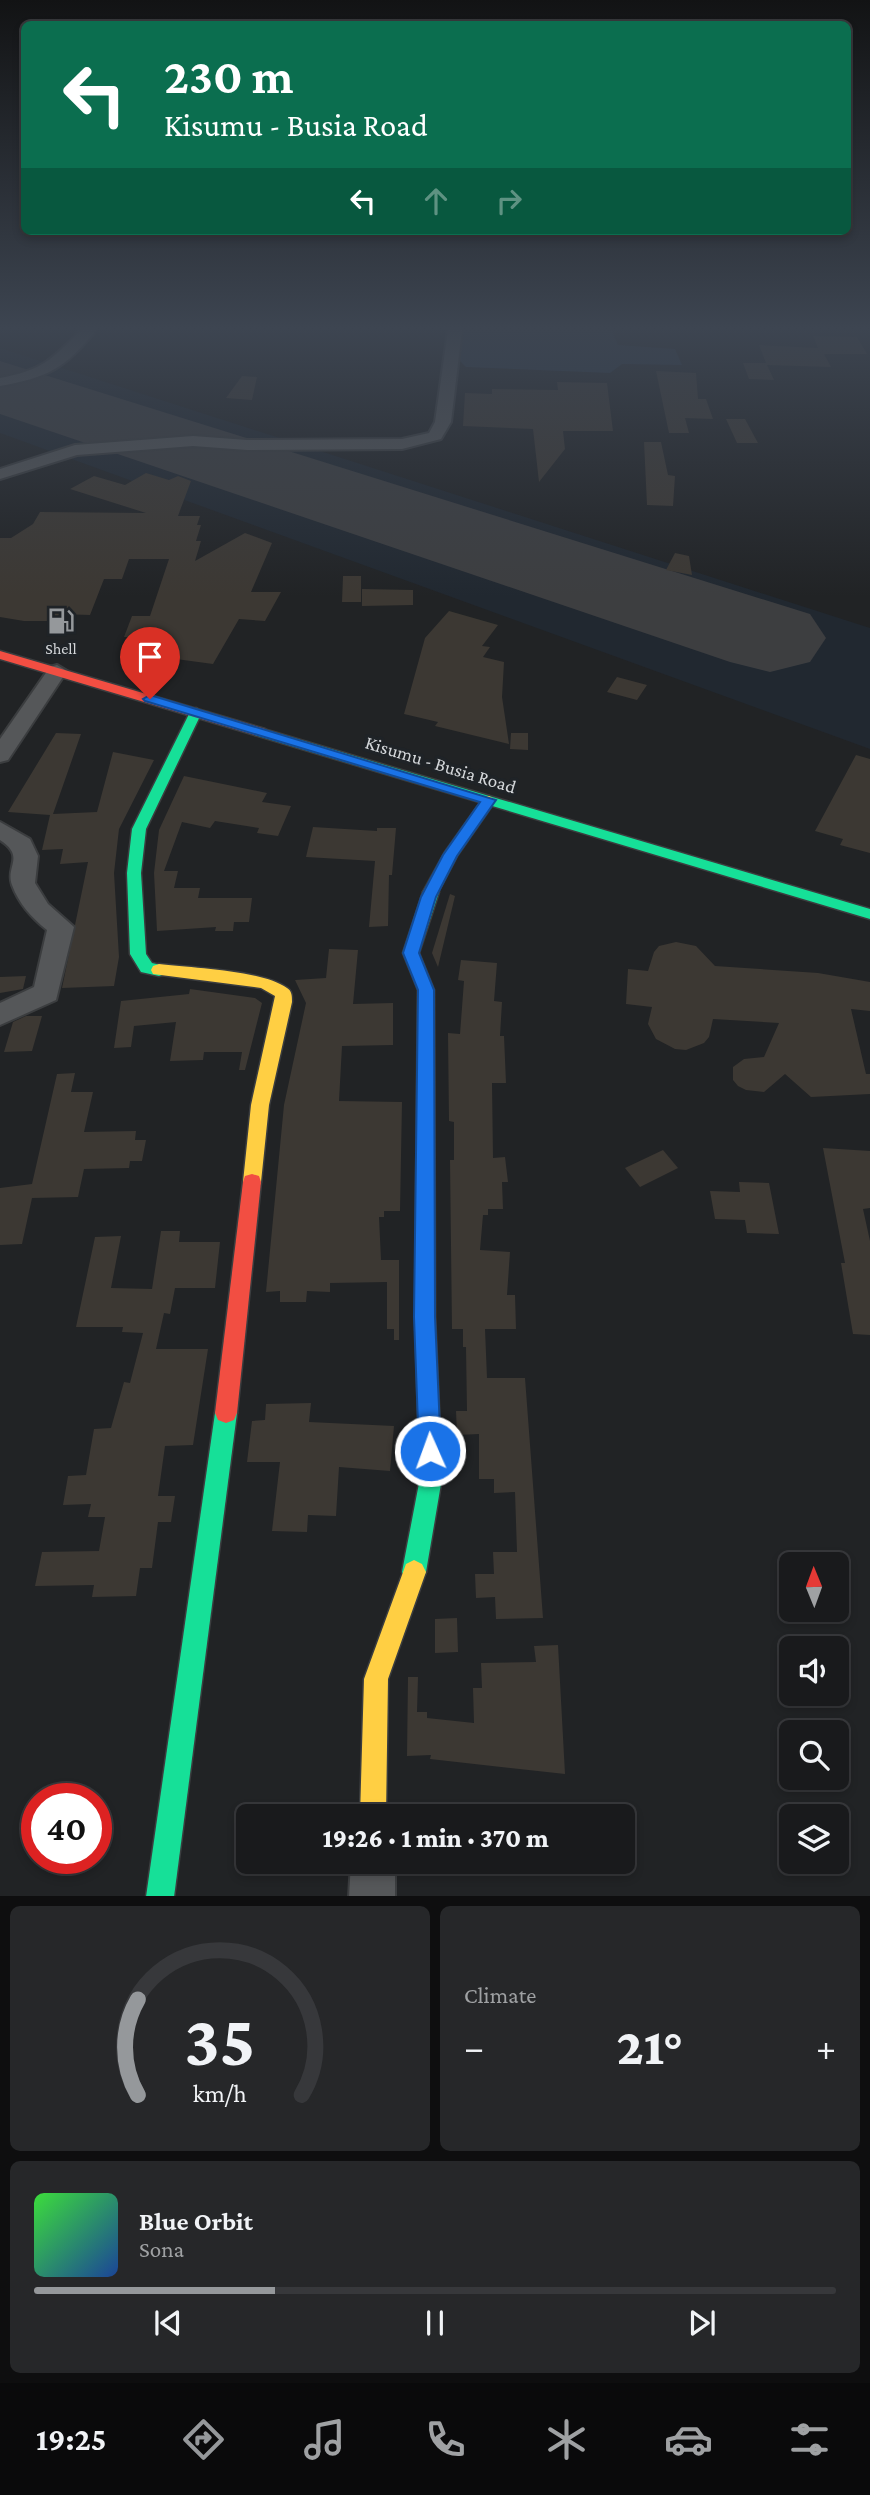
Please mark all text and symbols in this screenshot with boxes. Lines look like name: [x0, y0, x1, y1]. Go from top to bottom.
icon: left: [49, 49, 140, 140]
text: 230 m: [164, 49, 294, 104]
text: Kisumu - Busia Road: [164, 107, 428, 143]
icon: left: [344, 182, 382, 220]
icon: ahead: [417, 182, 455, 220]
icon: right: [490, 182, 528, 220]
fuel station icon: Shell: [46, 606, 76, 636]
pin: [120, 627, 180, 699]
icon: arrive: [131, 638, 169, 676]
place label: Shell: [45, 640, 77, 657]
street label: Kisumu - Busia Road: [363, 732, 519, 797]
position arrow: [393, 1414, 467, 1488]
north arrow: [779, 1552, 849, 1622]
map controls: [779, 1552, 849, 1874]
button: sound: [779, 1636, 849, 1706]
button: search: [779, 1720, 849, 1790]
speed limit sign: 40: [21, 1783, 112, 1874]
button: layers: [779, 1804, 849, 1874]
text: 19:26 · 1 min · 370 m: [322, 1824, 549, 1853]
text: Climate: [464, 1982, 536, 2008]
text: 35: [184, 2000, 256, 2081]
text: 21°: [617, 2017, 683, 2075]
text: −: [464, 2026, 484, 2068]
text: +: [816, 2026, 836, 2068]
text: km/h: [193, 2079, 247, 2106]
text: Blue Orbit: [139, 2207, 253, 2236]
text: Sona: [139, 2236, 184, 2262]
icon: previous: [149, 2304, 187, 2342]
icon: pause: [416, 2304, 454, 2342]
icon: next: [683, 2304, 721, 2342]
icon: directions: [179, 2415, 228, 2464]
icon: music: [300, 2415, 349, 2464]
icon: phone: [421, 2415, 470, 2464]
icon: climate: [542, 2415, 591, 2464]
icon: car: [664, 2415, 713, 2464]
icon: filters: [785, 2415, 834, 2464]
text: 19:25: [36, 2421, 106, 2457]

